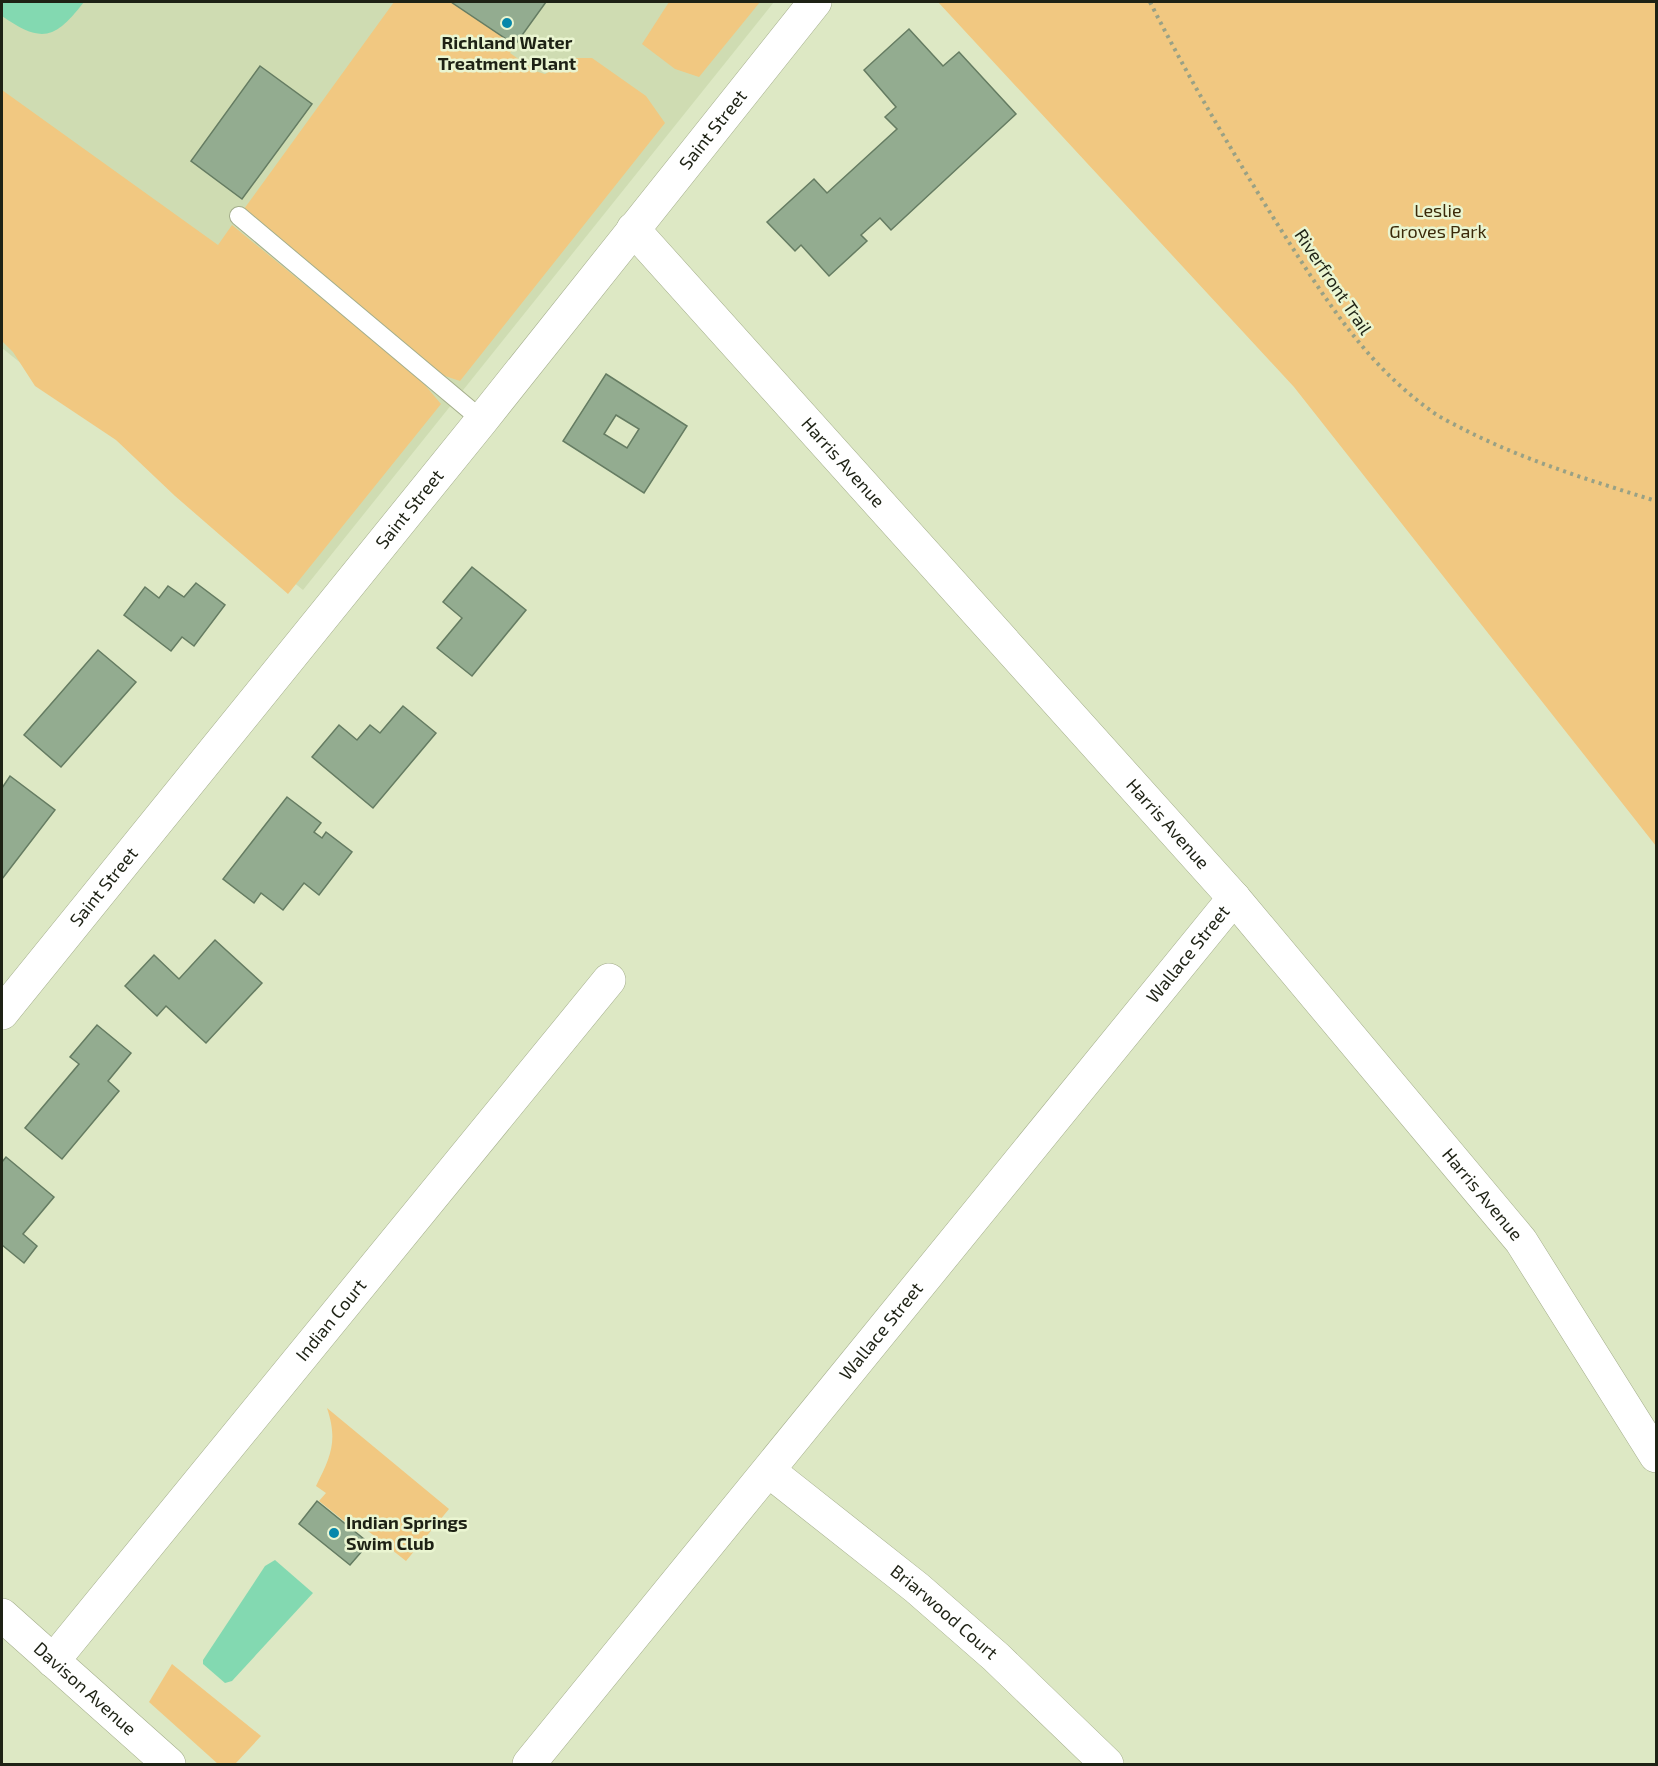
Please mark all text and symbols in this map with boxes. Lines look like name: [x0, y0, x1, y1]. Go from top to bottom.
marker: Richland Water Treatment Plant: [500, 16, 514, 30]
place label: Richland Water Treatment Plant: [438, 31, 577, 74]
street label: Saint Street: [674, 85, 751, 173]
park label: Leslie Groves Park: [1389, 199, 1487, 242]
street label: Riverfront Trail: [1290, 224, 1378, 339]
street label: Harris Avenue: [797, 412, 890, 512]
street label: Saint Street: [370, 464, 448, 553]
street label: Harris Avenue: [1122, 774, 1215, 873]
street label: Saint Street: [64, 842, 142, 931]
street label: Wallace Street: [1141, 900, 1234, 1007]
street label: Harris Avenue: [1438, 1143, 1528, 1245]
street label: Indian Court: [291, 1274, 370, 1365]
street label: Wallace Street: [834, 1277, 927, 1384]
place label: Indian Springs Swim Club: [346, 1511, 468, 1554]
marker: Indian Springs Swim Club: [327, 1526, 341, 1540]
street label: Briarwood Court: [887, 1559, 1003, 1664]
street label: Davison Avenue: [30, 1637, 141, 1740]

